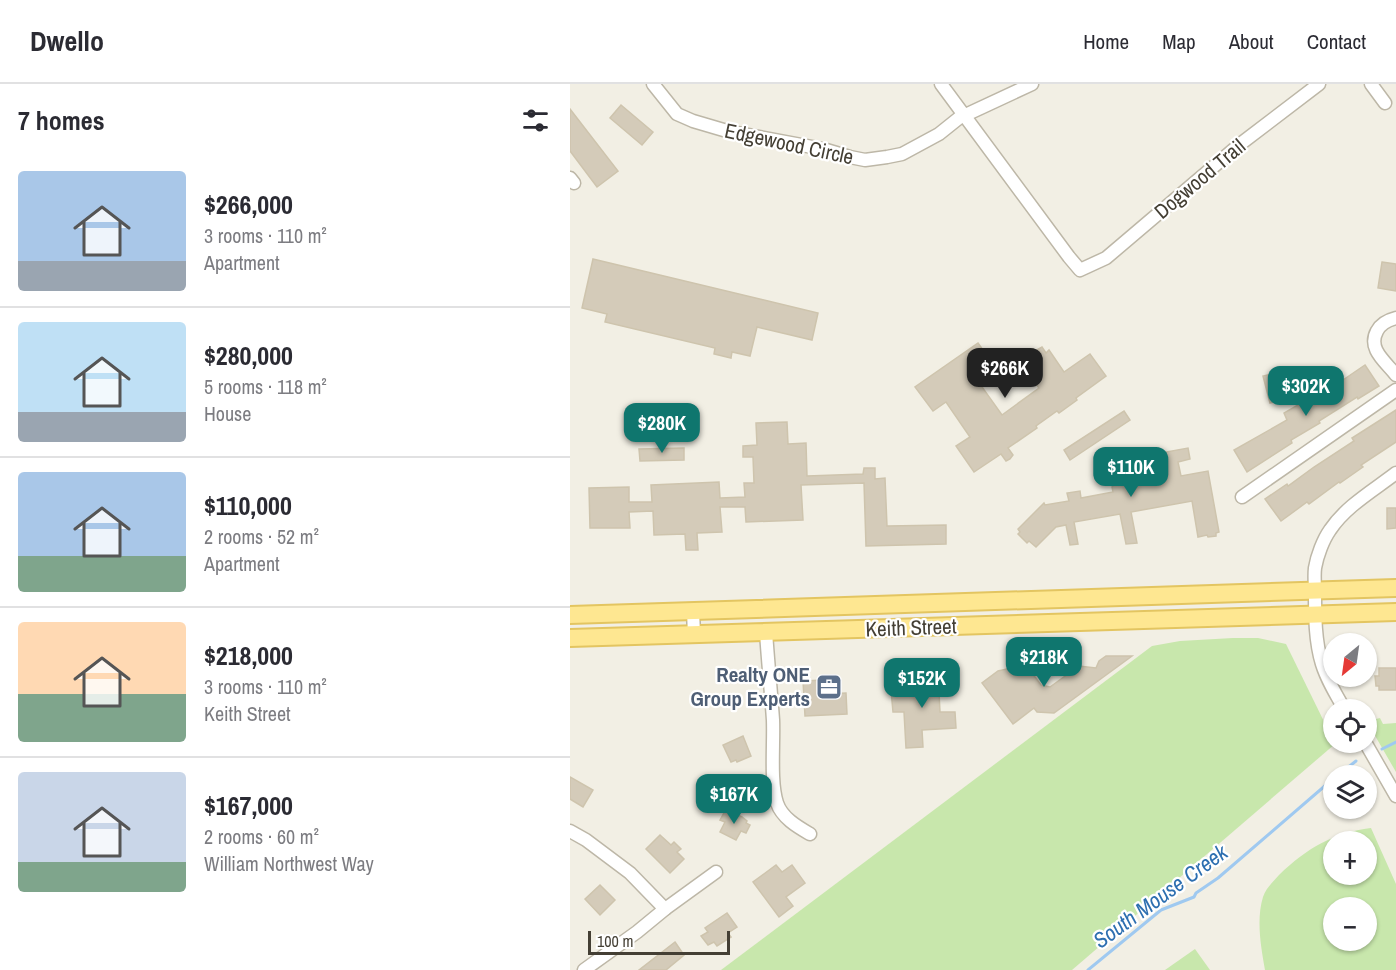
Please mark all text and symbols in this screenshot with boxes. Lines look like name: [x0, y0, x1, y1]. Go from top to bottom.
text: Dwello: [30, 22, 104, 60]
text: Home: [1083, 27, 1129, 56]
text: Map: [1162, 27, 1196, 56]
text: About: [1229, 27, 1274, 56]
text: Contact: [1307, 27, 1366, 56]
text: 7 homes: [18, 103, 105, 138]
icon: filters: [519, 104, 552, 137]
street label: Edgewood Circle: [722, 116, 856, 171]
street label: Dogwood Trail: [1148, 132, 1252, 225]
text: $266,000: [204, 187, 293, 222]
icon: home: [66, 195, 138, 267]
text: 3 rooms · 110 m²: [204, 222, 327, 249]
text: Apartment: [204, 249, 280, 276]
text: $280,000: [204, 338, 293, 373]
icon: home: [66, 346, 138, 418]
pin: $266K: [963, 348, 1047, 399]
text: $266K: [981, 354, 1029, 381]
pin: $302K: [1264, 366, 1348, 417]
text: $302K: [1282, 372, 1330, 399]
text: 5 rooms · 118 m²: [204, 373, 327, 400]
text: House: [204, 400, 251, 427]
pin: $280K: [620, 403, 704, 454]
text: $280K: [638, 409, 686, 436]
pin: $110K: [1089, 447, 1173, 498]
text: $110K: [1107, 453, 1155, 480]
text: $110,000: [204, 488, 292, 523]
icon: home: [66, 496, 138, 568]
text: 2 rooms · 52 m²: [204, 523, 319, 550]
text: Apartment: [204, 550, 280, 577]
street label: Keith Street: [865, 611, 957, 644]
north arrow: [1323, 633, 1377, 687]
map controls: [1323, 633, 1377, 951]
pin: $218K: [1002, 637, 1086, 688]
text: $218,000: [204, 638, 293, 673]
text: $218K: [1020, 643, 1068, 670]
icon: home: [66, 646, 138, 718]
pin: $152K: [880, 658, 964, 709]
place label: Realty ONE Group Experts: [690, 660, 810, 713]
text: $152K: [898, 664, 946, 691]
office icon: Realty ONE Group Experts: [814, 672, 844, 702]
text: 3 rooms · 110 m²: [204, 673, 327, 700]
button: locate: [1323, 699, 1377, 753]
text: Keith Street: [204, 700, 291, 727]
button: layers: [1323, 765, 1377, 819]
pin: $167K: [692, 774, 776, 825]
text: $167K: [710, 780, 758, 807]
text: $167,000: [204, 788, 293, 823]
icon: home: [66, 796, 138, 868]
text: 2 rooms · 60 m²: [204, 823, 319, 850]
button: +: [1323, 831, 1377, 885]
water label: South Mouse Creek: [1087, 836, 1234, 955]
text: William Northwest Way: [204, 850, 374, 877]
button: −: [1323, 897, 1377, 951]
scale bar: [588, 928, 730, 956]
text: 100 m: [597, 930, 633, 952]

